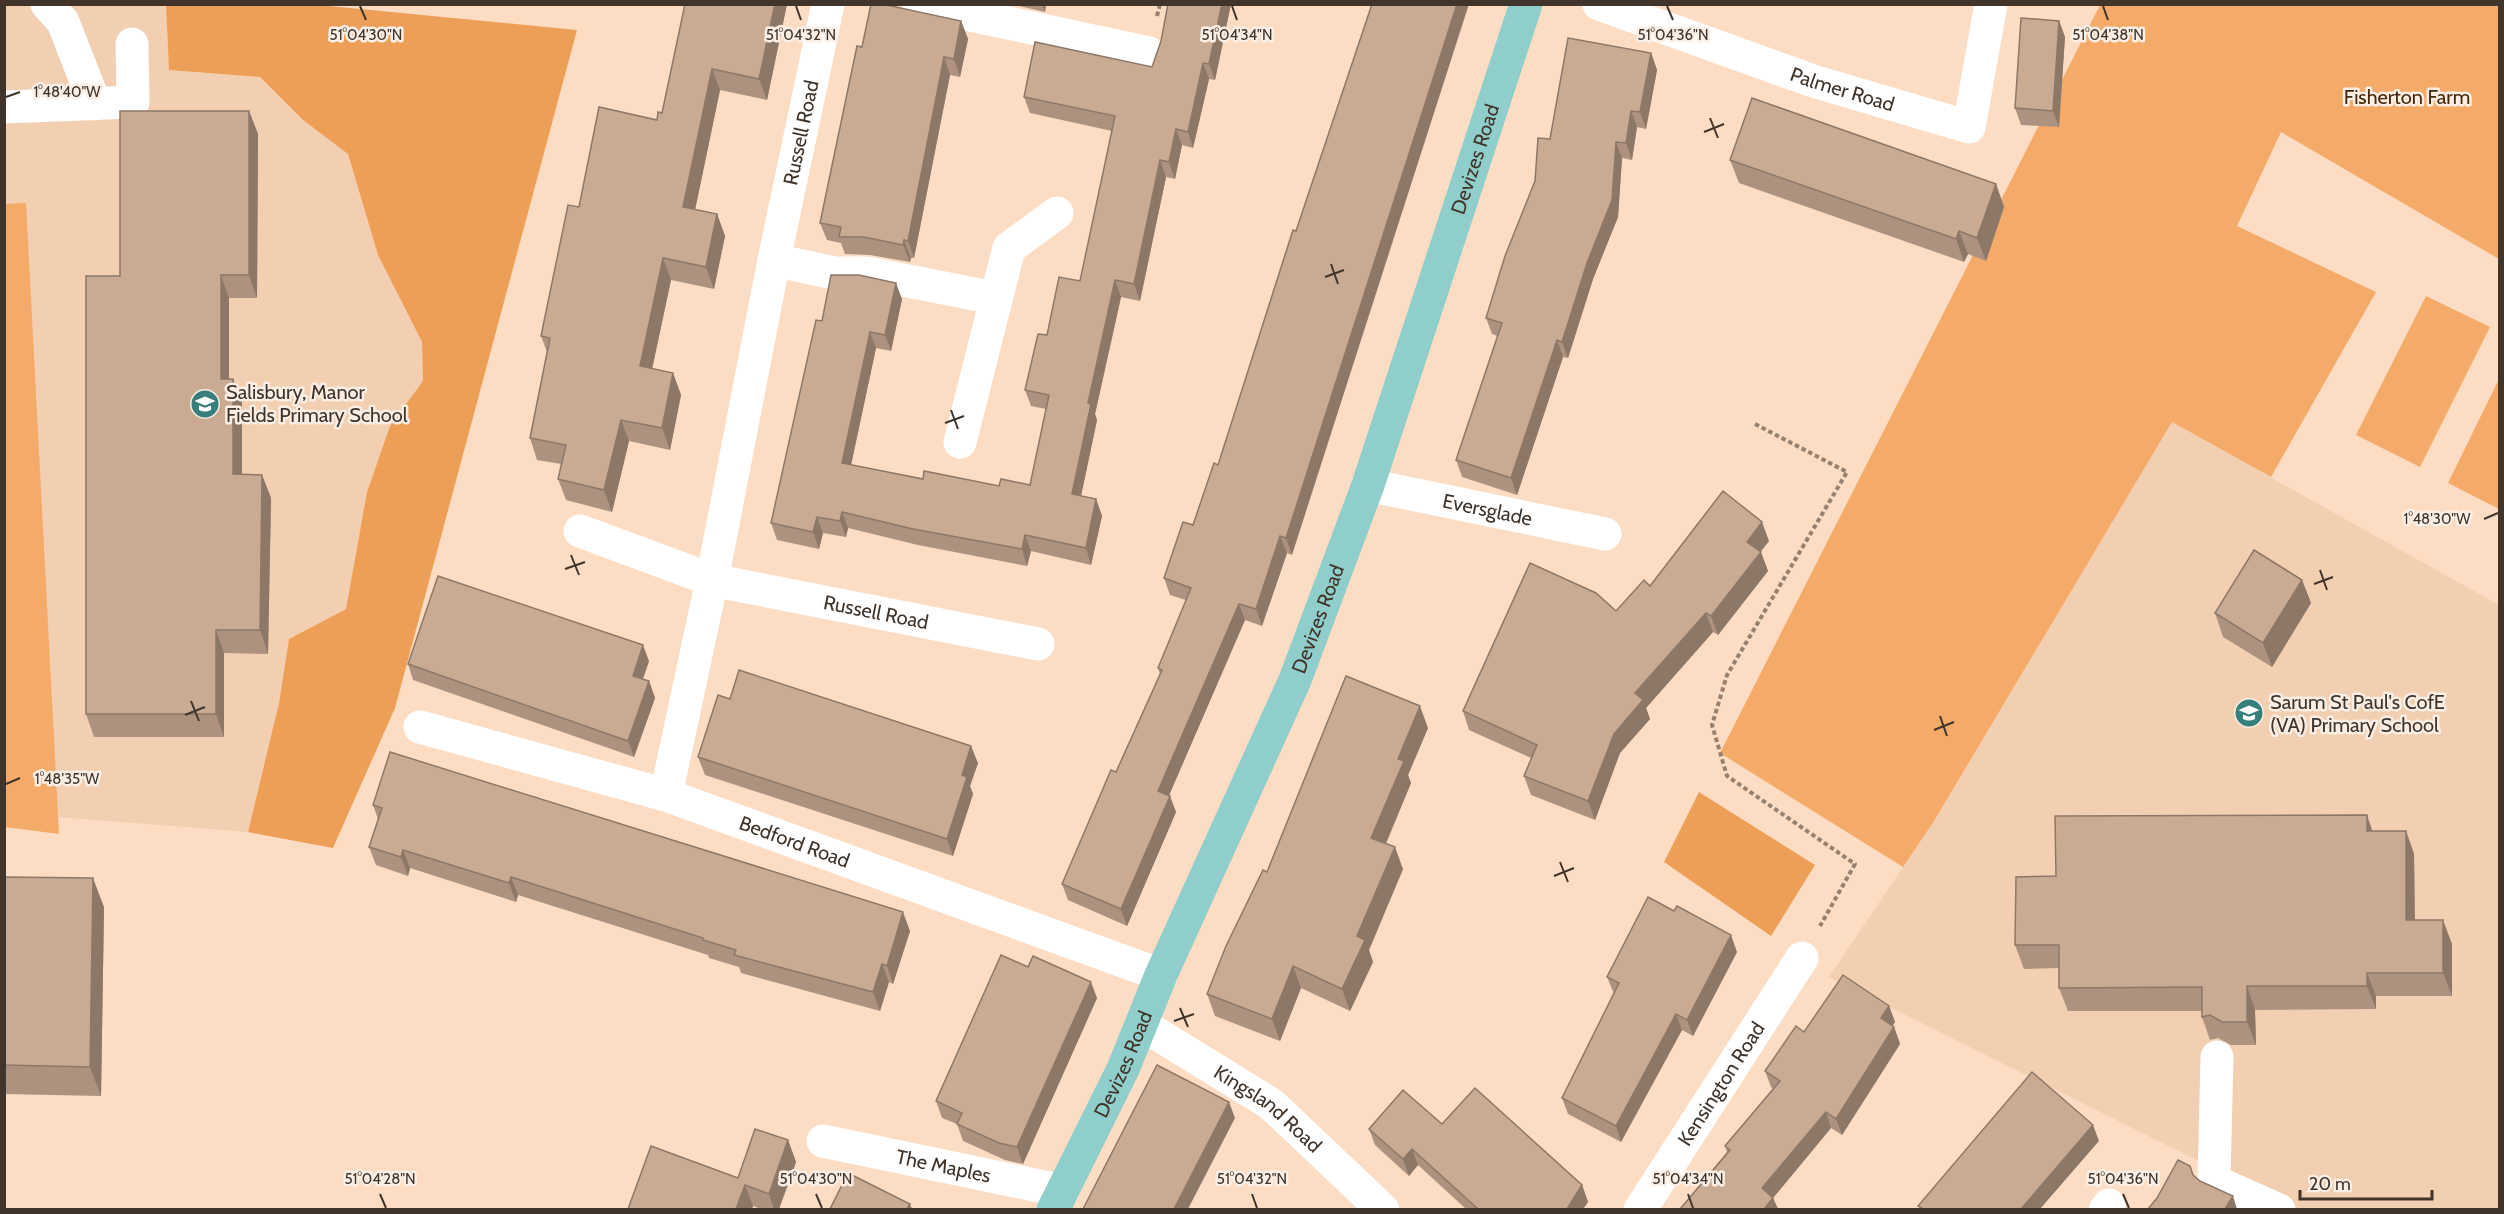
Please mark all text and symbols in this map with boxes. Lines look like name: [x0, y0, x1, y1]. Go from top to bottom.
text: 51°04'30"N: [330, 26, 402, 44]
text: 51°04'32"N: [766, 26, 836, 44]
text: 51°04'34"N: [1202, 26, 1272, 44]
text: 51°04'36"N: [1638, 26, 1708, 44]
text: 51°04'38"N: [2072, 26, 2144, 44]
street label: Palmer Road: [1787, 62, 1897, 116]
street label: Russell Road: [778, 78, 824, 187]
text: 1°48'40"W: [33, 83, 101, 101]
park label: Fisherton Farm: [2344, 85, 2470, 109]
street label: Devizes Road: [1446, 101, 1504, 217]
place label: Salisbury, Manor Fields Primary School: [226, 380, 408, 427]
school or university icon: Salisbury, Manor Fields Primary School: [189, 388, 221, 420]
street label: Eversglade: [1440, 489, 1534, 531]
text: 1°48'30"W: [2404, 510, 2471, 528]
street label: Devizes Road: [1287, 561, 1349, 677]
street label: Russell Road: [822, 590, 931, 634]
place label: Sarum St Paul's CofE (VA) Primary School: [2270, 690, 2445, 737]
school or university icon: Sarum St Paul's CofE (VA) Primary School: [2233, 697, 2265, 729]
text: 1°48'35"W: [35, 770, 100, 788]
street label: Bedford Road: [736, 811, 853, 873]
street label: Devizes Road: [1089, 1007, 1157, 1121]
street label: Kensington Road: [1672, 1017, 1770, 1150]
street label: Kingsland Road: [1210, 1060, 1327, 1158]
street label: The Maples: [894, 1145, 993, 1188]
scale bar: [2300, 1163, 2432, 1201]
text: 51°04'28"N: [344, 1170, 416, 1188]
text: 51°04'30"N: [780, 1170, 852, 1188]
text: 51°04'32"N: [1217, 1170, 1287, 1188]
text: 51°04'34"N: [1653, 1170, 1723, 1188]
text: 51°04'36"N: [2088, 1170, 2158, 1188]
text: 20 m: [2309, 1173, 2351, 1195]

